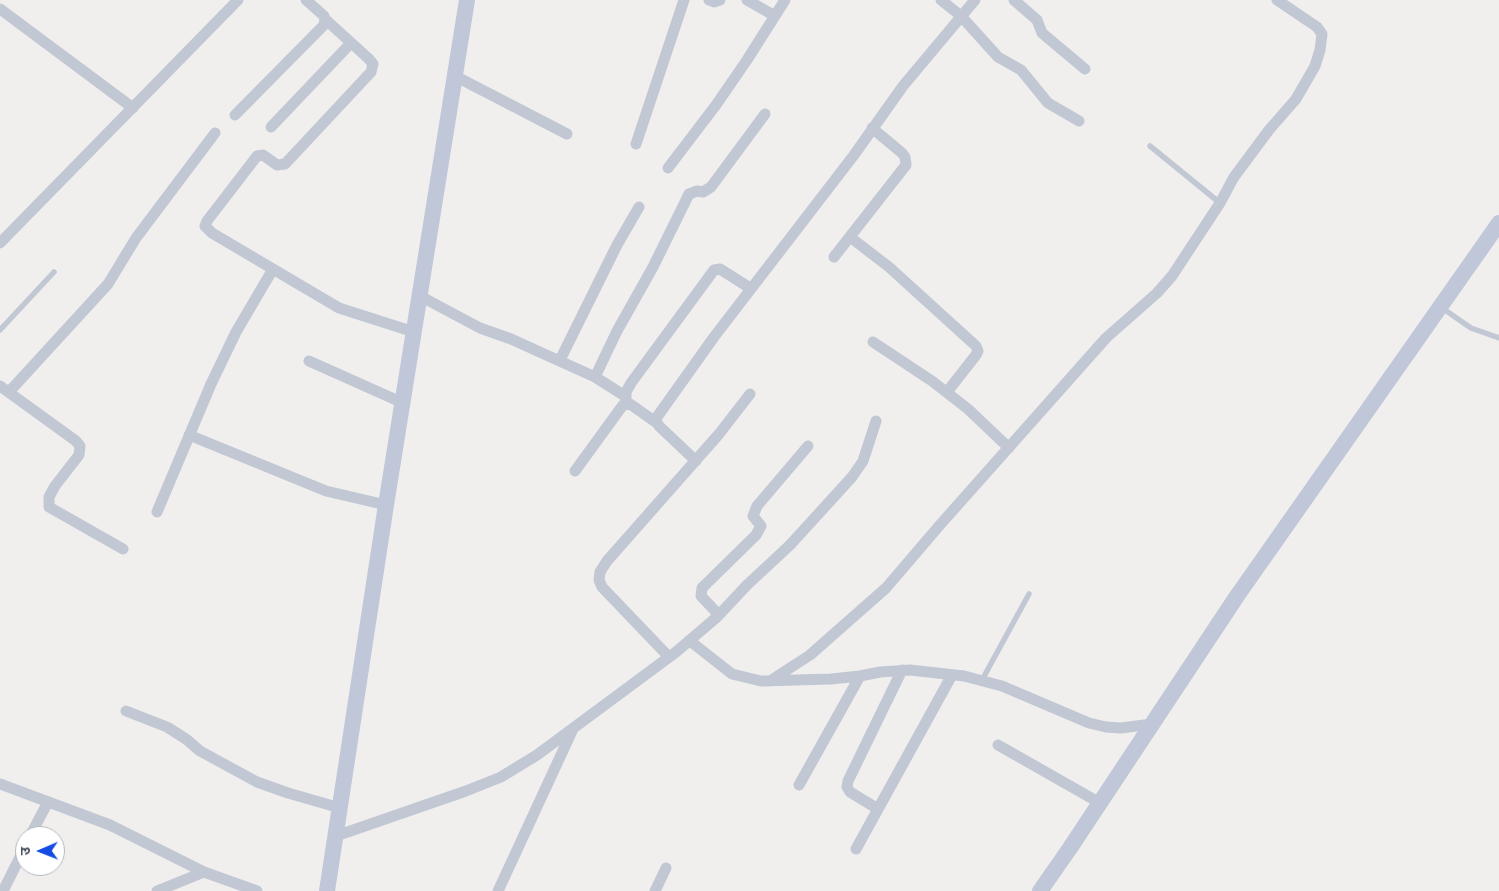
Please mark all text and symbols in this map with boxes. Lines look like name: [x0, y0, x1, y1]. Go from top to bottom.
north arrow: [15, 826, 65, 876]
text: उ: [17, 847, 34, 856]

